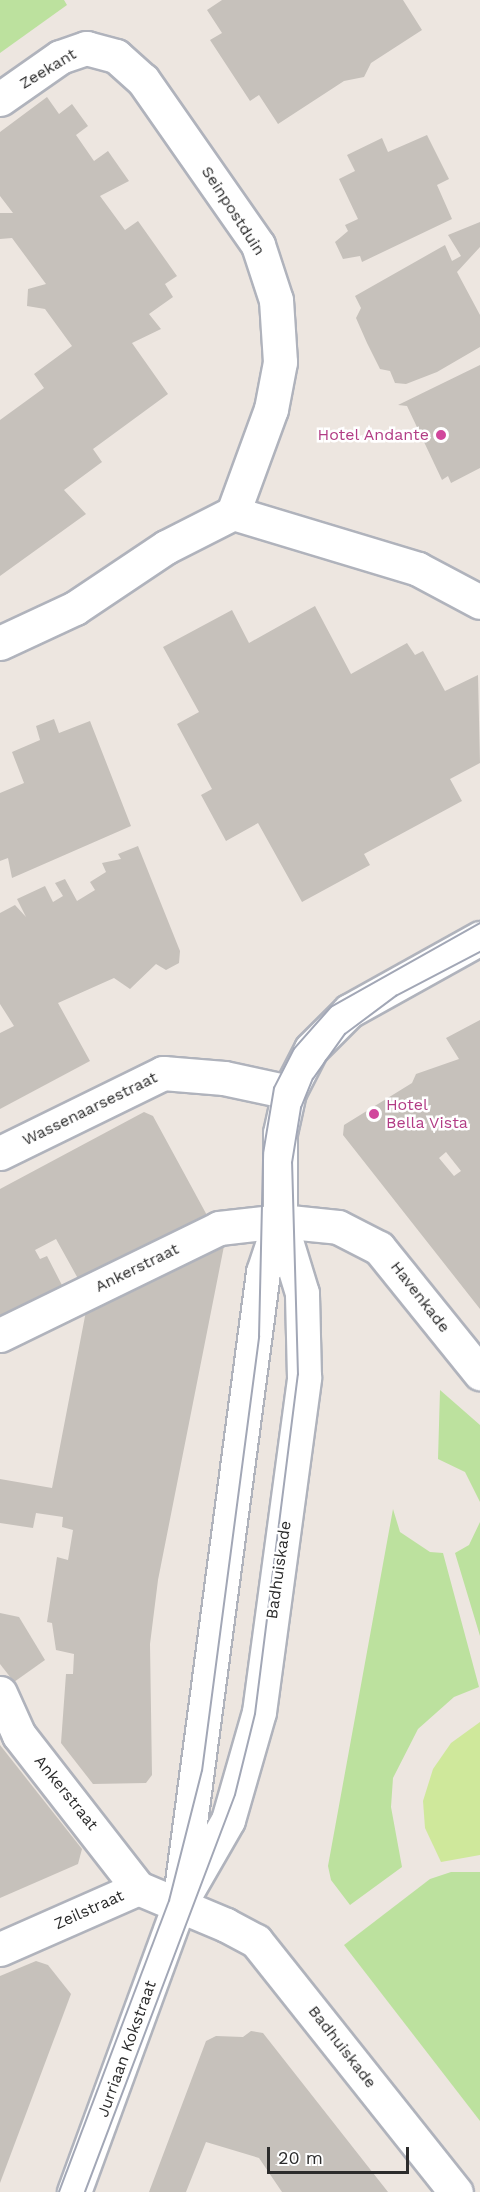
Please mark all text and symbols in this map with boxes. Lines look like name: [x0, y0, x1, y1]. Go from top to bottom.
street label: Zeekant: [16, 45, 80, 93]
street label: Seinpostduin: [197, 163, 269, 259]
place label: Hotel Andante: [316, 425, 429, 445]
marker: Hotel Andante: [434, 428, 448, 442]
street label: Wassenaarsestraat: [19, 1068, 161, 1150]
place label: Hotel Bella Vista: [386, 1095, 469, 1133]
marker: Hotel Bella Vista: [367, 1107, 381, 1121]
street label: Ankerstraat: [92, 1240, 182, 1296]
street label: Havenkade: [386, 1258, 454, 1336]
street label: Badhuiskade: [263, 1520, 295, 1620]
street label: Ankerstraat: [30, 1752, 102, 1834]
street label: Zeilstraat: [51, 1886, 127, 1934]
street label: Jurriaan Kokstraat: [93, 1978, 161, 2120]
street label: Badhuiskade: [304, 2002, 380, 2092]
scale bar: [270, 2135, 412, 2173]
text: 20 m: [278, 2147, 323, 2168]

